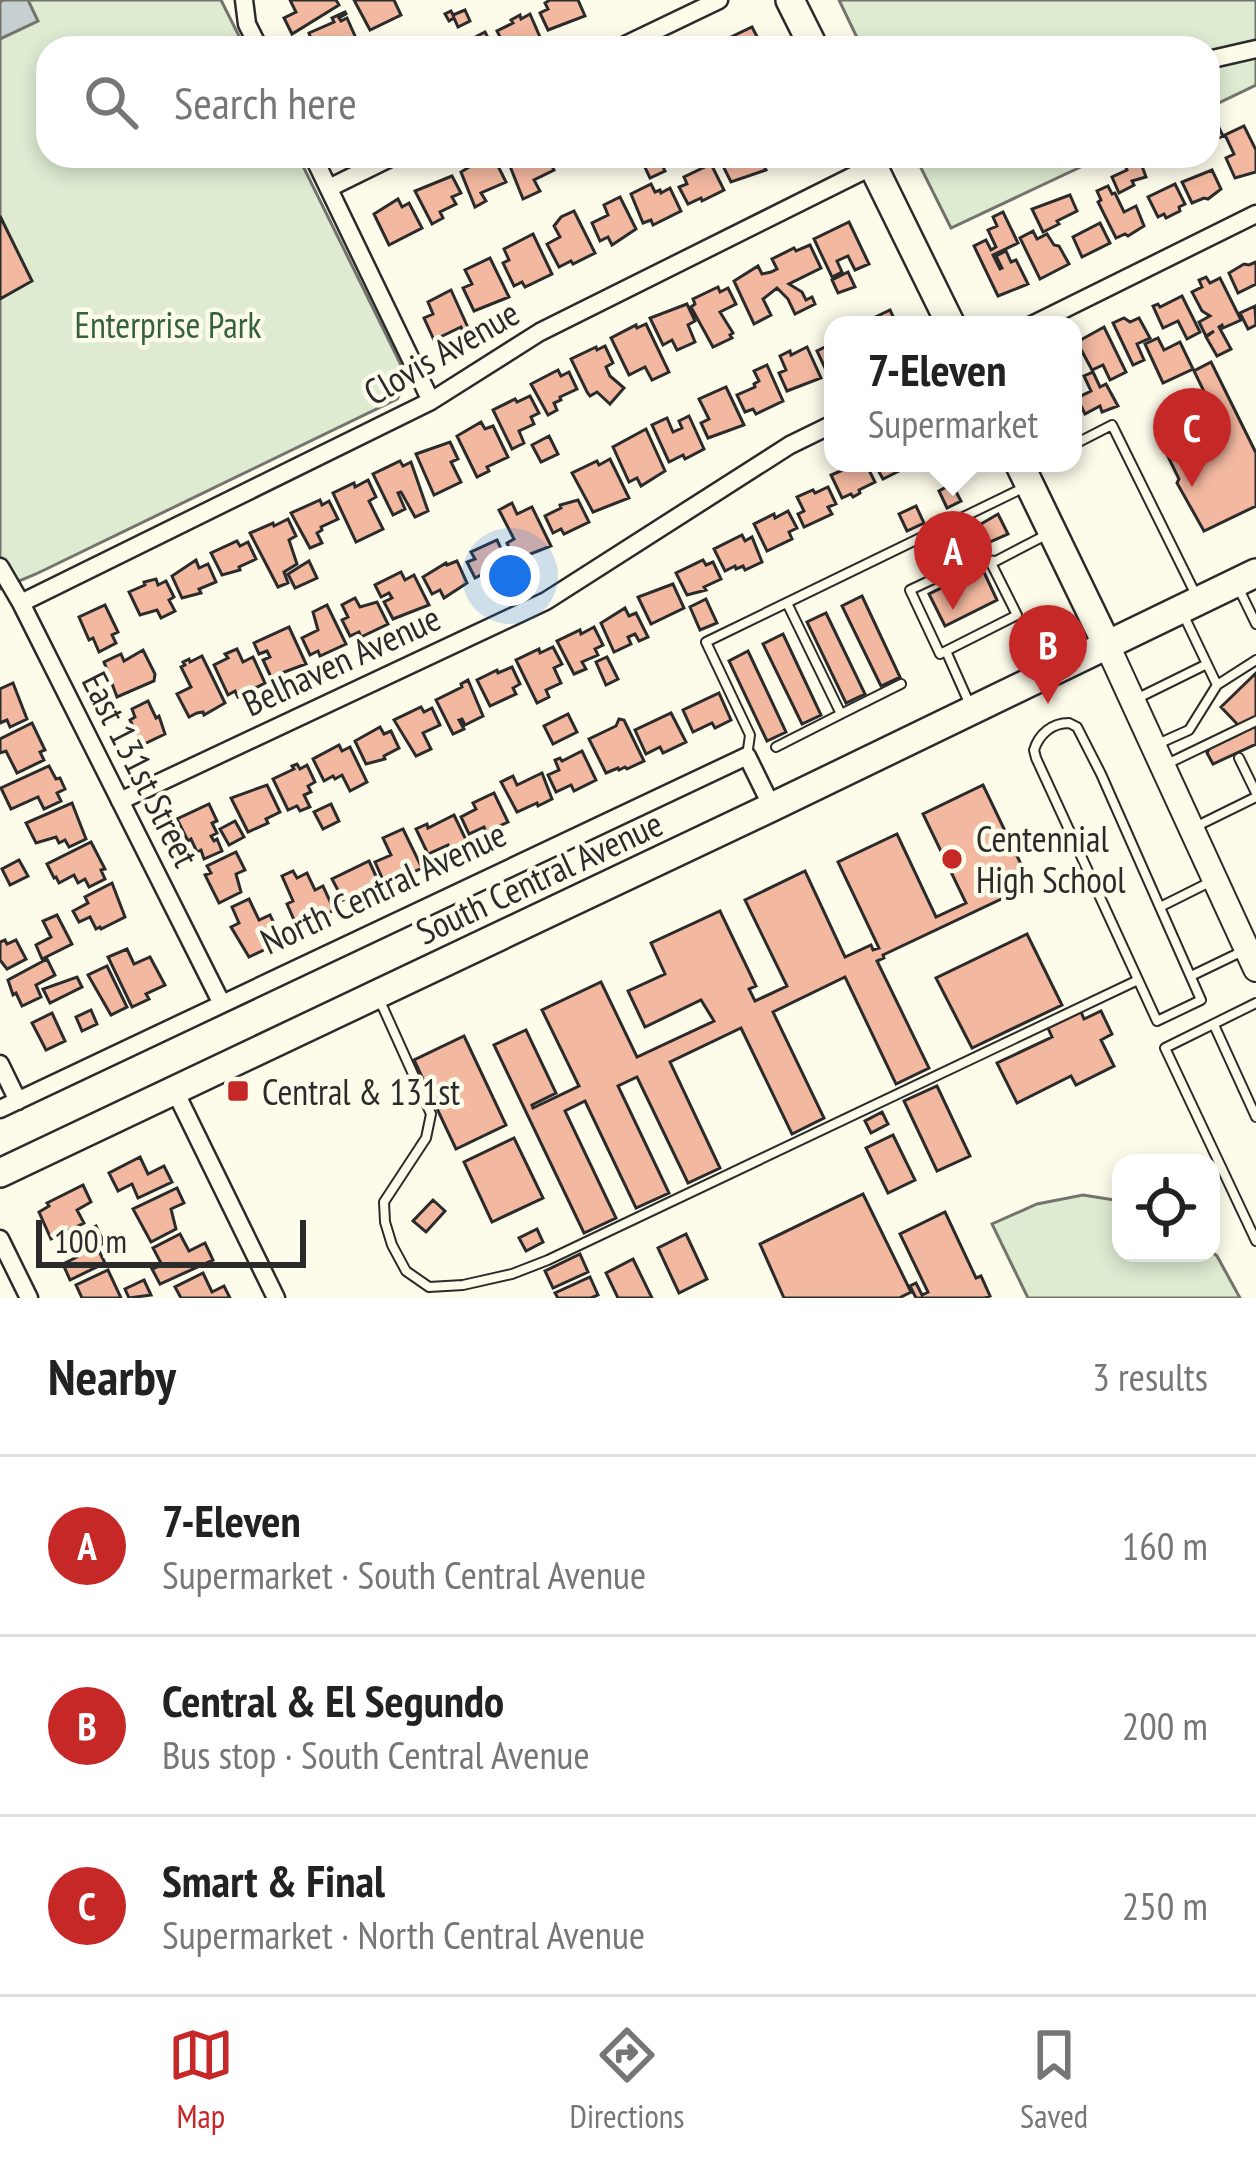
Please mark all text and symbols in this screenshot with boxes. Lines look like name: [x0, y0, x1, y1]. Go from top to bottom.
search box: [36, 36, 1220, 168]
icon: search: [78, 69, 144, 135]
text: Search here: [174, 73, 357, 131]
street label: Clovis Avenue: [355, 289, 527, 415]
park label: Enterprise Park: [74, 301, 262, 348]
popup: [824, 316, 1082, 472]
text: 7-Eleven: [868, 340, 1006, 398]
pin: C: [1153, 388, 1231, 487]
text: Supermarket: [868, 398, 1038, 449]
pin: A: [914, 511, 992, 610]
your location: [480, 546, 540, 606]
street label: Belhaven Avenue: [235, 594, 447, 726]
pin: B: [1009, 605, 1087, 704]
street label: East 131st Street: [72, 664, 210, 874]
street label: South Central Avenue: [408, 799, 670, 955]
street label: North Central Avenue: [253, 810, 513, 964]
place label: Centennial High School: [976, 815, 1126, 903]
marker: Centennial High School: [939, 846, 965, 872]
place label: Central & 131st: [262, 1068, 460, 1115]
marker: Central & 131st: [225, 1078, 251, 1104]
map controls: [1112, 1154, 1220, 1262]
button: locate: [1112, 1154, 1220, 1262]
scale bar: [36, 1214, 306, 1267]
text: 100 m: [54, 1219, 127, 1262]
text: Nearby: [48, 1343, 176, 1409]
text: 3 results: [1092, 1351, 1208, 1402]
text: 7-Eleven: [162, 1491, 301, 1549]
text: A: [77, 1520, 97, 1571]
text: 160 m: [1122, 1520, 1208, 1571]
text: Supermarket · South Central Avenue: [162, 1549, 646, 1600]
text: Central & El Segundo: [162, 1671, 504, 1729]
text: B: [77, 1700, 97, 1751]
text: 200 m: [1122, 1700, 1208, 1751]
text: Bus stop · South Central Avenue: [162, 1729, 590, 1780]
text: Smart & Final: [162, 1851, 385, 1909]
text: C: [78, 1880, 96, 1931]
text: 250 m: [1122, 1880, 1208, 1931]
text: Supermarket · North Central Avenue: [162, 1909, 645, 1960]
tab: Map: [168, 2022, 234, 2137]
tab: Directions: [570, 2022, 684, 2137]
tab: Saved: [1020, 2022, 1088, 2137]

